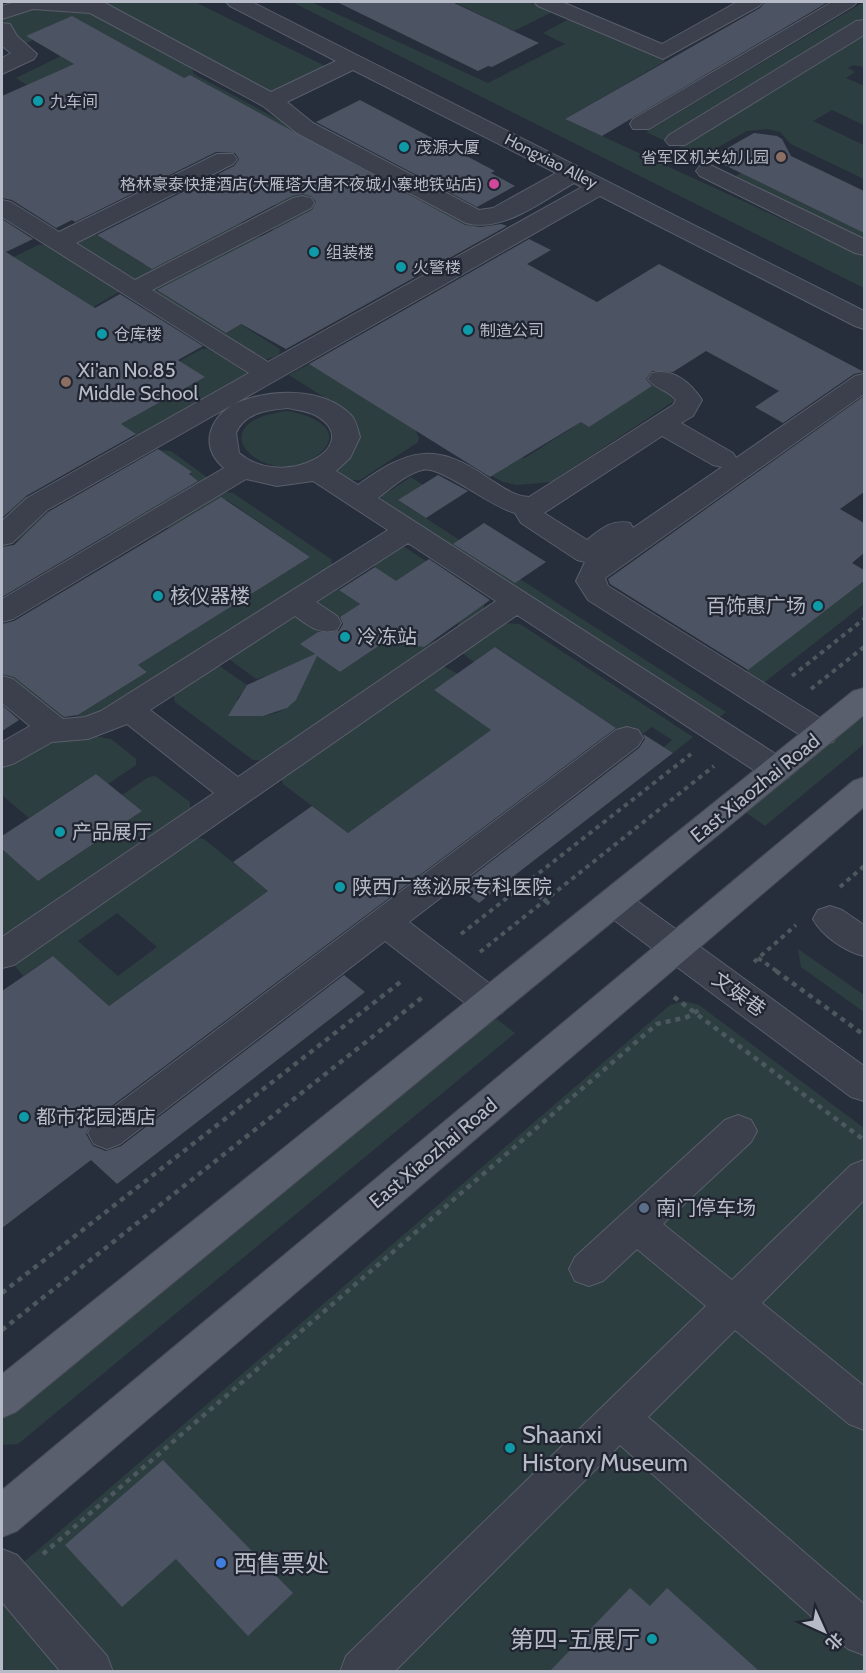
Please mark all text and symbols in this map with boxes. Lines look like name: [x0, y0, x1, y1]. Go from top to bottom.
place label: 九车间: [50, 92, 98, 111]
marker: 九车间: [31, 94, 45, 108]
street label: Hongxiao Alley: [502, 130, 600, 192]
place label: 茂源大厦: [416, 138, 480, 157]
marker: 茂源大厦: [397, 140, 411, 154]
place label: 省军区机关幼儿园: [641, 148, 769, 167]
marker: 省军区机关幼儿园: [774, 150, 788, 164]
place label: 格林豪泰快捷酒店(大雁塔大唐不夜城小寨地铁站店): [120, 175, 482, 194]
marker: 格林豪泰快捷酒店(大雁塔大唐不夜城小寨地铁站店): [487, 177, 501, 191]
place label: 组装楼: [326, 243, 374, 262]
marker: 组装楼: [307, 245, 321, 259]
place label: 火警楼: [413, 258, 461, 277]
marker: 火警楼: [394, 260, 408, 274]
place label: 制造公司: [480, 321, 544, 340]
marker: 制造公司: [461, 323, 475, 337]
place label: 仓库楼: [114, 325, 162, 344]
marker: 仓库楼: [95, 327, 109, 341]
place label: Xi'an No.85 Middle School: [78, 358, 198, 405]
marker: Xi'an No.85 Middle School: [59, 375, 73, 389]
place label: 核仪器楼: [170, 584, 250, 608]
marker: 核仪器楼: [151, 589, 165, 603]
place label: 百饰惠广场: [706, 594, 806, 618]
marker: 百饰惠广场: [811, 599, 825, 613]
place label: 冷冻站: [357, 625, 417, 649]
marker: 冷冻站: [338, 630, 352, 644]
street label: East Xiaozhai Road: [686, 729, 824, 847]
place label: 产品展厅: [72, 820, 152, 844]
marker: 产品展厅: [53, 825, 67, 839]
place label: 陕西广慈泌尿专科医院: [352, 875, 552, 899]
marker: 陕西广慈泌尿专科医院: [333, 880, 347, 894]
street label: 文娱巷: [708, 967, 770, 1021]
street label: East Xiaozhai Road: [364, 1093, 502, 1213]
place label: 都市花园酒店: [36, 1105, 156, 1129]
marker: 都市花园酒店: [17, 1110, 31, 1124]
place label: 南门停车场: [656, 1196, 756, 1220]
marker: 南门停车场: [637, 1201, 651, 1215]
place label: Shaanxi History Museum: [522, 1420, 688, 1477]
marker: Shaanxi History Museum: [503, 1441, 517, 1455]
place label: 西售票处: [233, 1549, 329, 1578]
marker: 西售票处: [214, 1556, 228, 1570]
north arrow: [794, 1601, 854, 1661]
place label: 第四-五展厅: [510, 1625, 640, 1654]
text: 北: [822, 1629, 847, 1654]
marker: 第四-五展厅: [645, 1632, 659, 1646]

